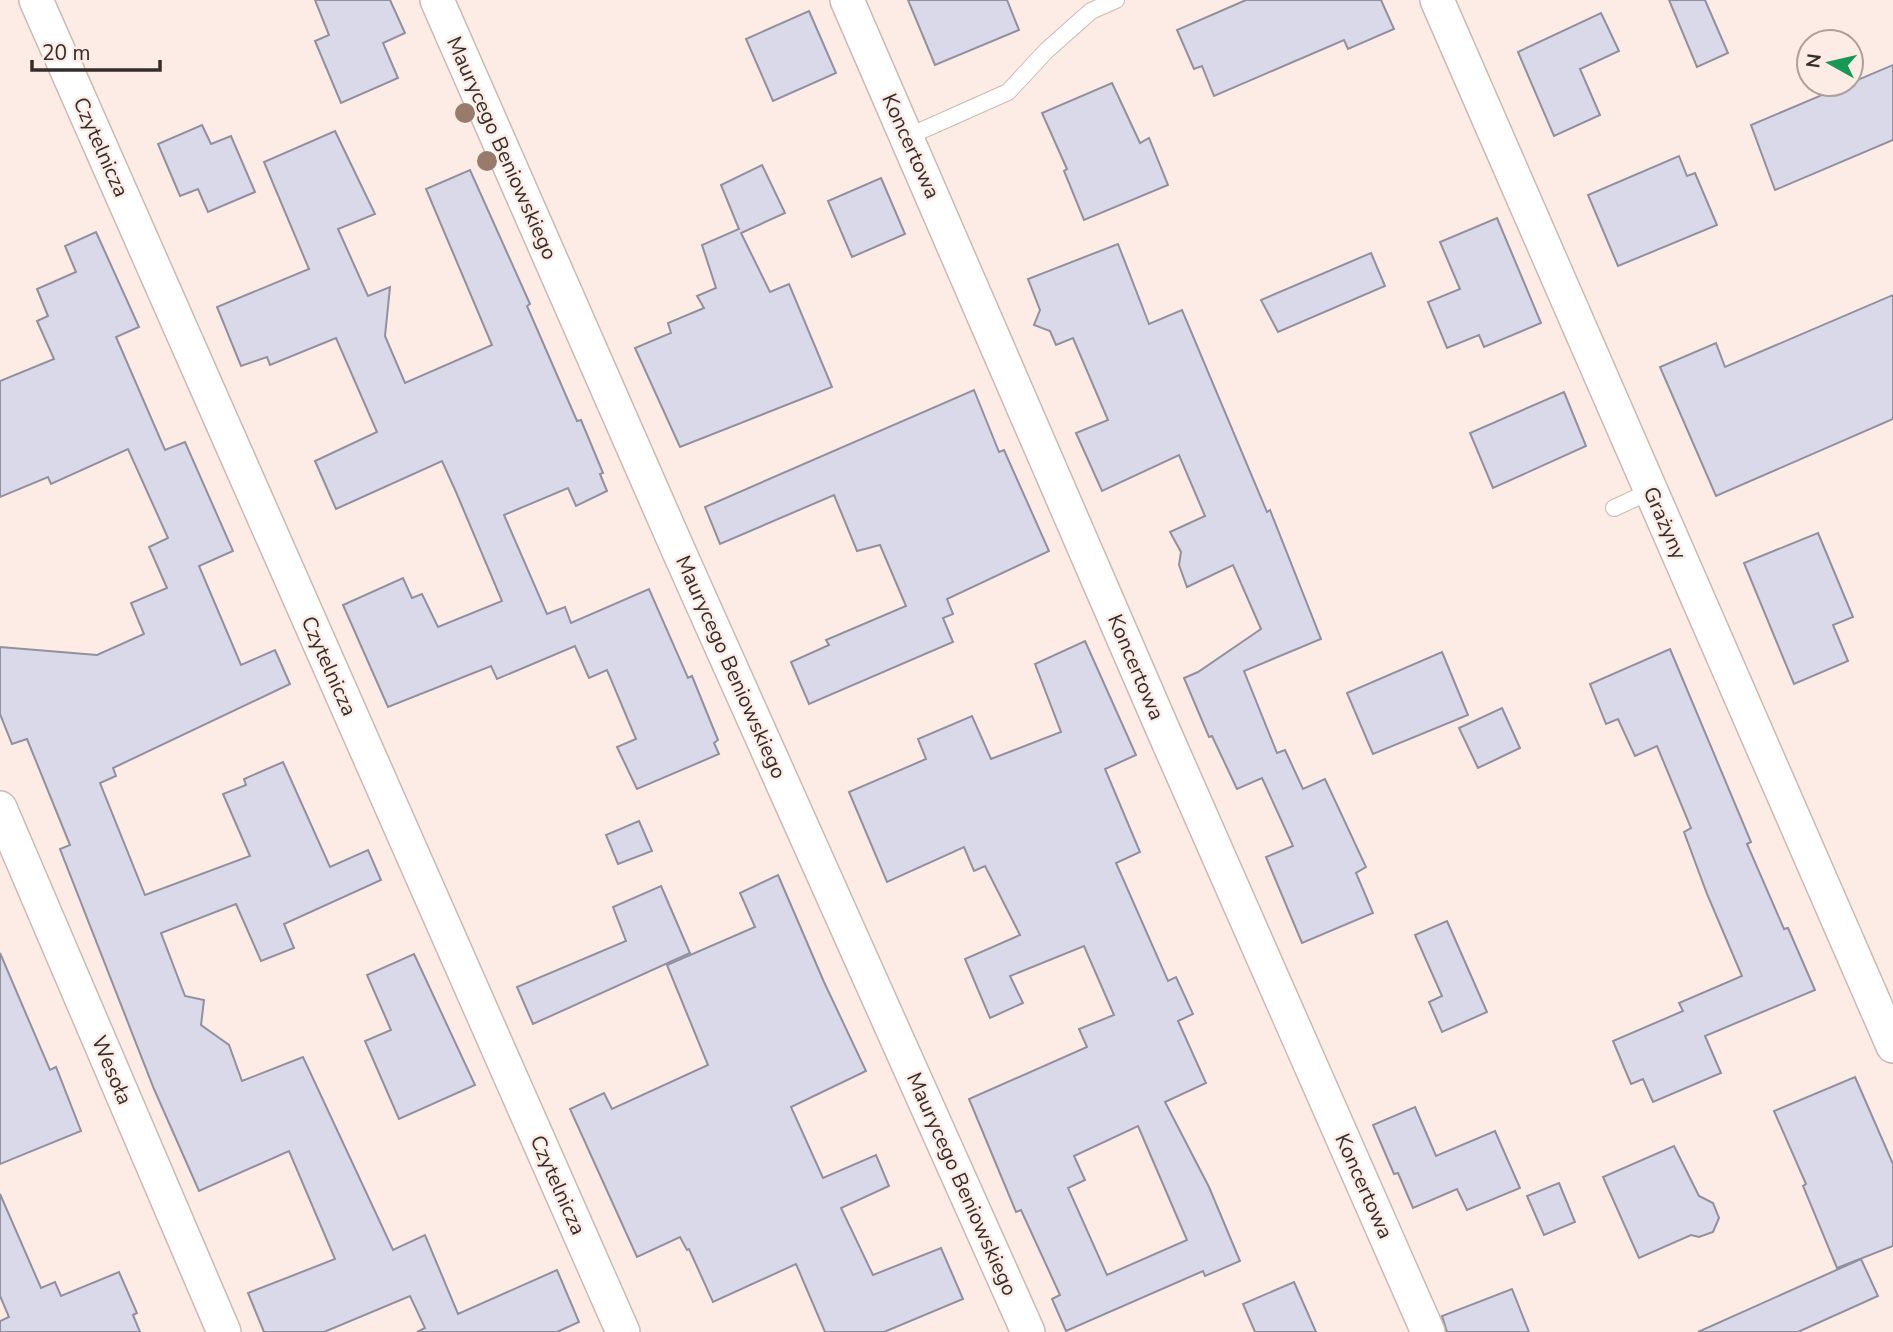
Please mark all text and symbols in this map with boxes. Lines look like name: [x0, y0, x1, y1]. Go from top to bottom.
scale bar: [32, 28, 159, 72]
north arrow: [1795, 28, 1865, 98]
street label: Maurycego Beniowskiego: [440, 32, 564, 264]
text: 20 m: [42, 39, 91, 67]
text: N: [1800, 52, 1828, 70]
street label: Koncertowa: [875, 89, 947, 203]
street label: Czytelnicza: [67, 93, 135, 201]
street label: Grażyny: [1637, 482, 1693, 564]
street label: Maurycego Beniowskiego: [669, 551, 793, 783]
street label: Koncertowa: [1101, 610, 1171, 724]
street label: Czytelnicza: [295, 612, 363, 720]
street label: Wesoła: [85, 1031, 139, 1109]
street label: Maurycego Beniowskiego: [900, 1068, 1024, 1300]
street label: Koncertowa: [1328, 1129, 1400, 1243]
street label: Czytelnicza: [524, 1131, 592, 1239]

